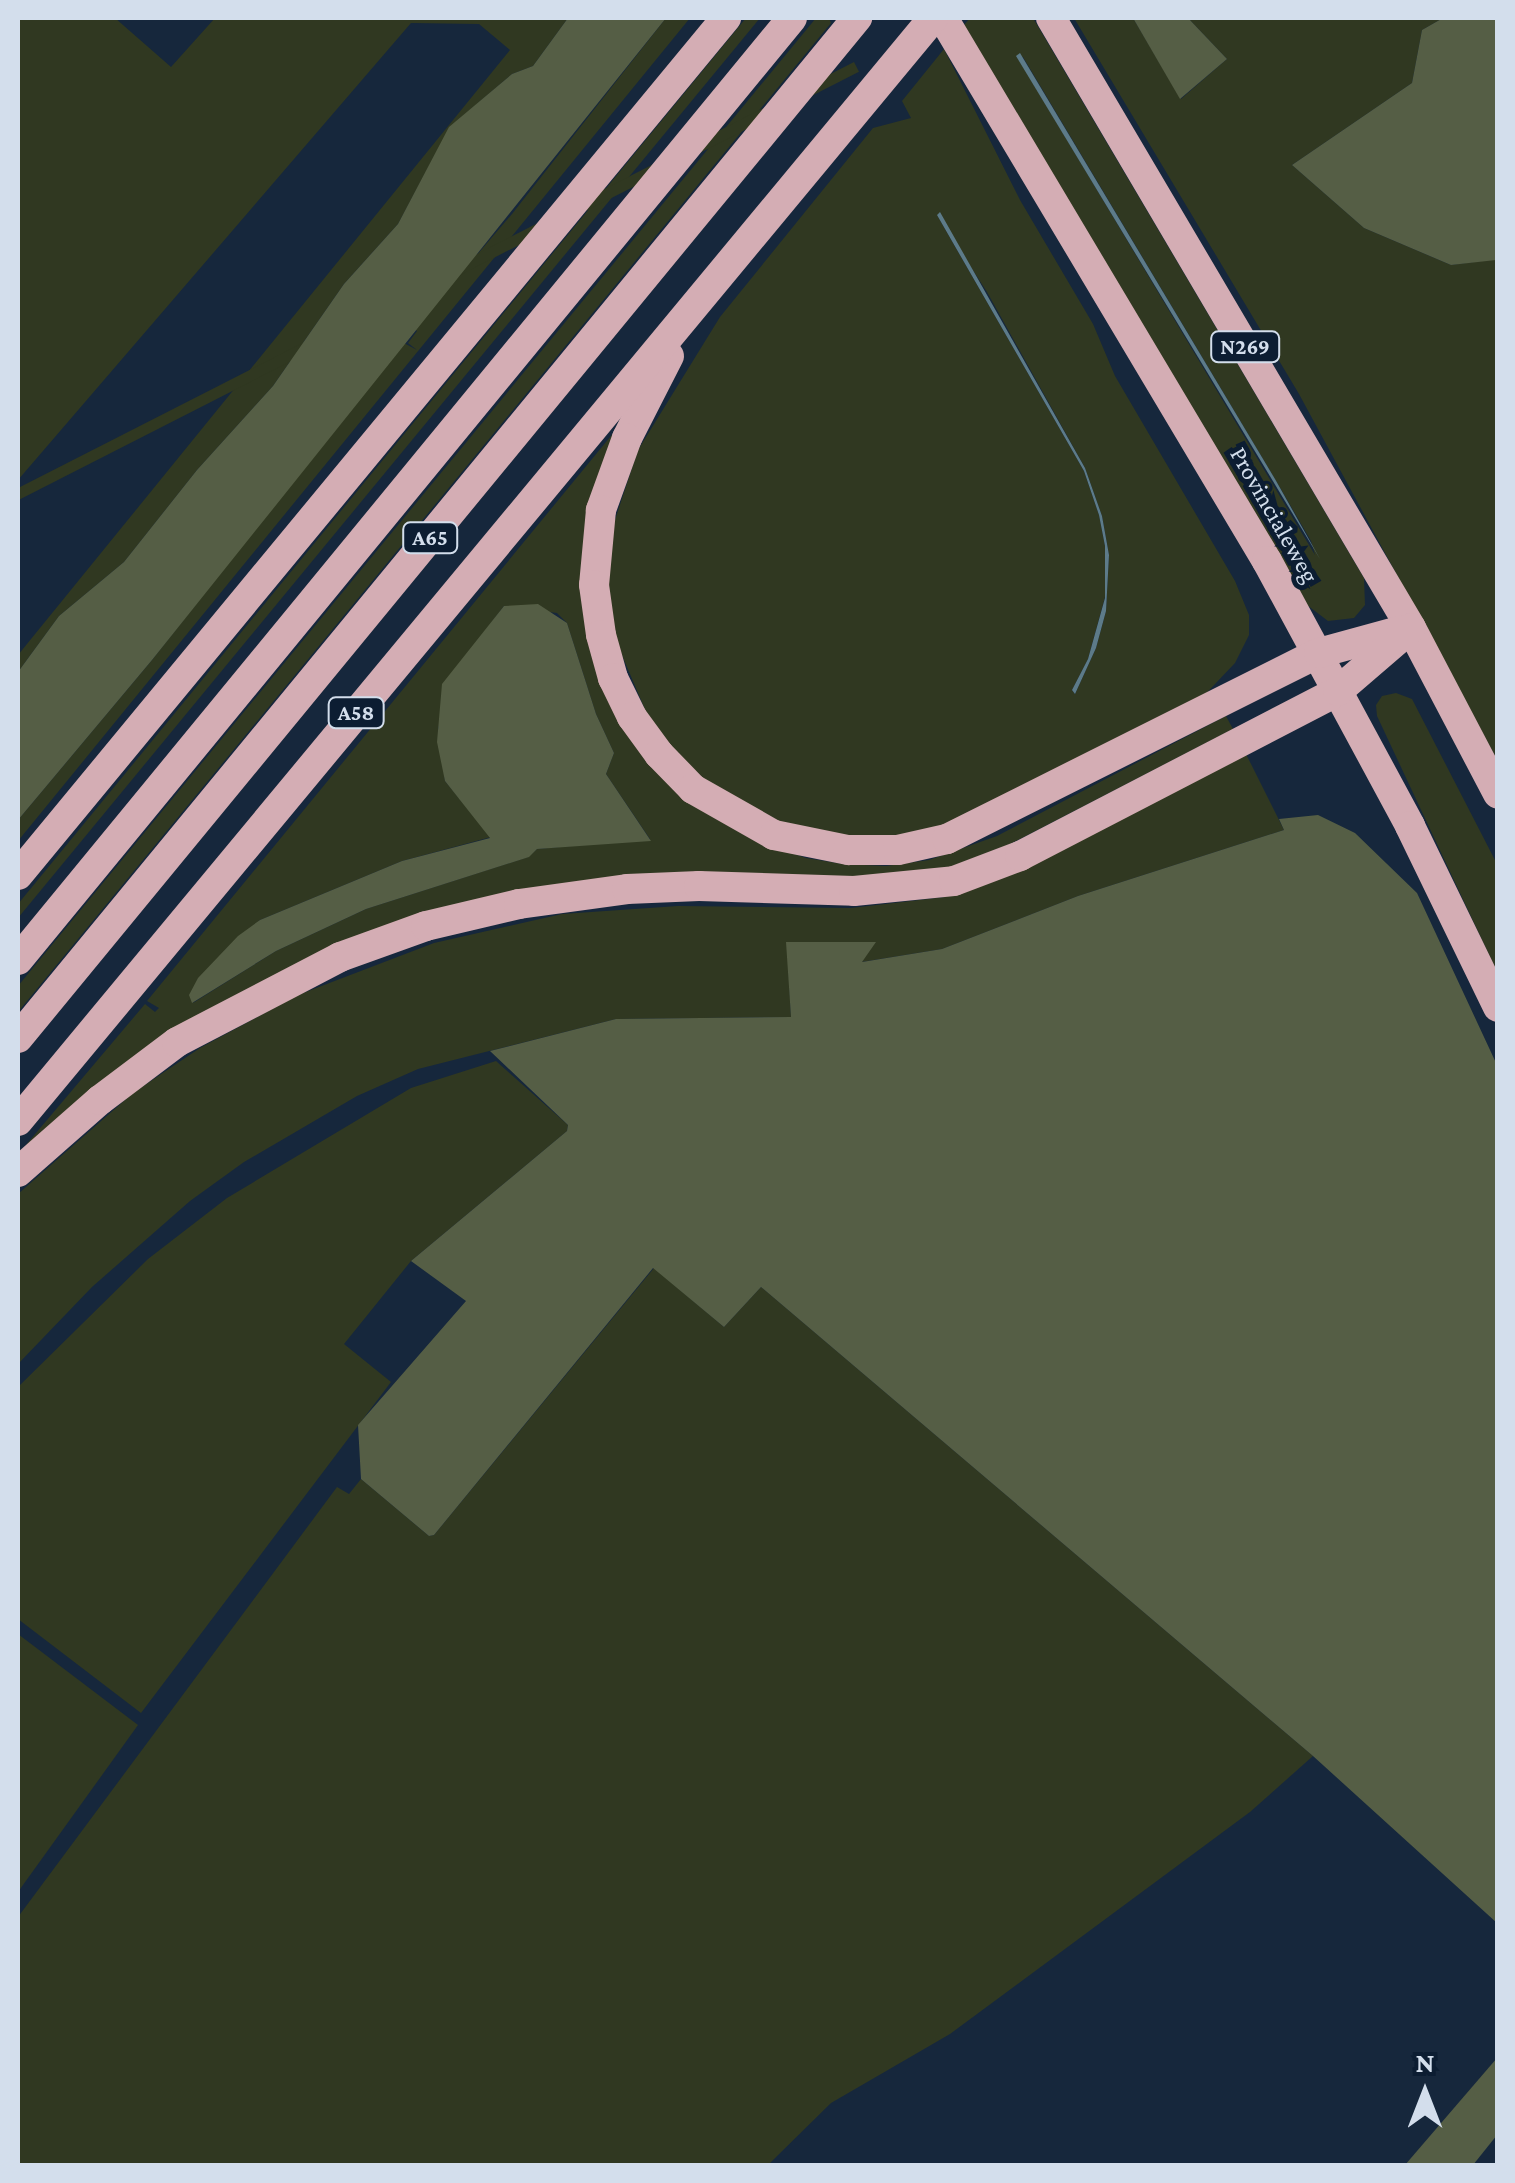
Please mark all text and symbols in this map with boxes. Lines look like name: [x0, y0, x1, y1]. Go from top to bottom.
road number: N269: [1210, 330, 1280, 364]
street label: Provincialeweg: [1223, 442, 1325, 588]
road number: A65: [400, 521, 460, 555]
road number: A58: [326, 696, 386, 730]
north arrow: [1375, 2043, 1475, 2143]
text: N: [1415, 2047, 1435, 2078]

